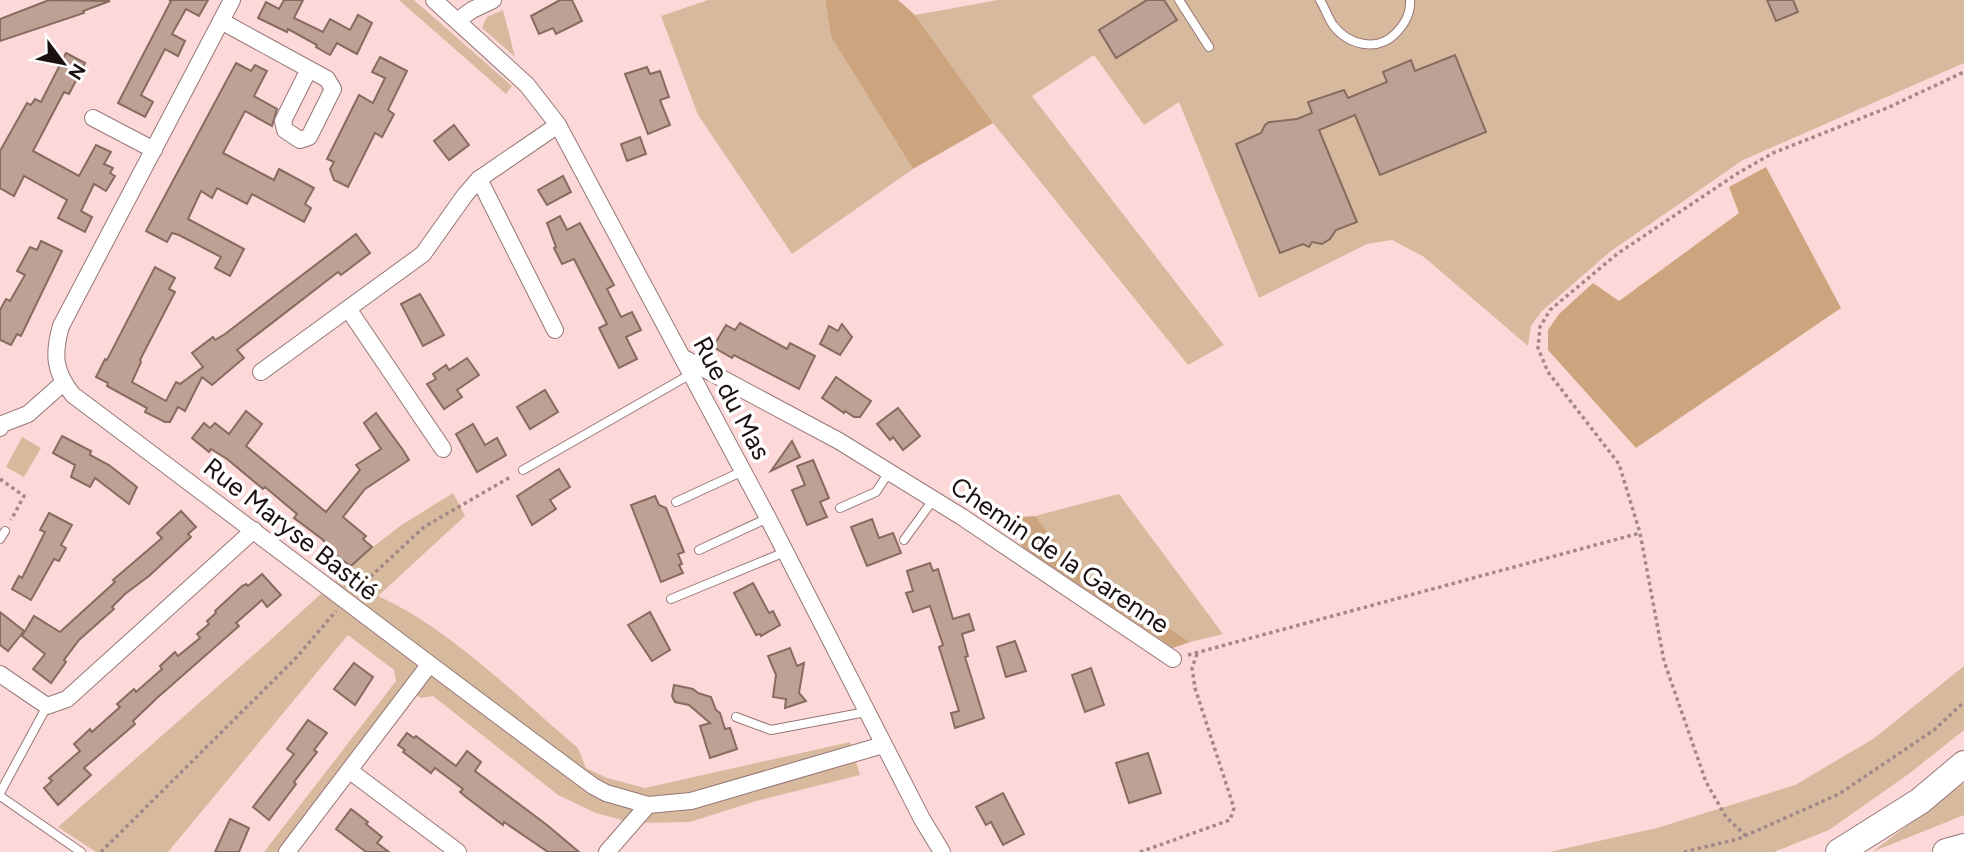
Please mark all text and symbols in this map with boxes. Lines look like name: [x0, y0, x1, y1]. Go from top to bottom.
north arrow: [28, 28, 98, 98]
text: N: [63, 59, 91, 84]
street label: Rue du Mas: [686, 331, 778, 465]
street label: Rue Maryse Bastié: [197, 451, 385, 607]
street label: Chemin de la Garenne: [945, 470, 1175, 640]

